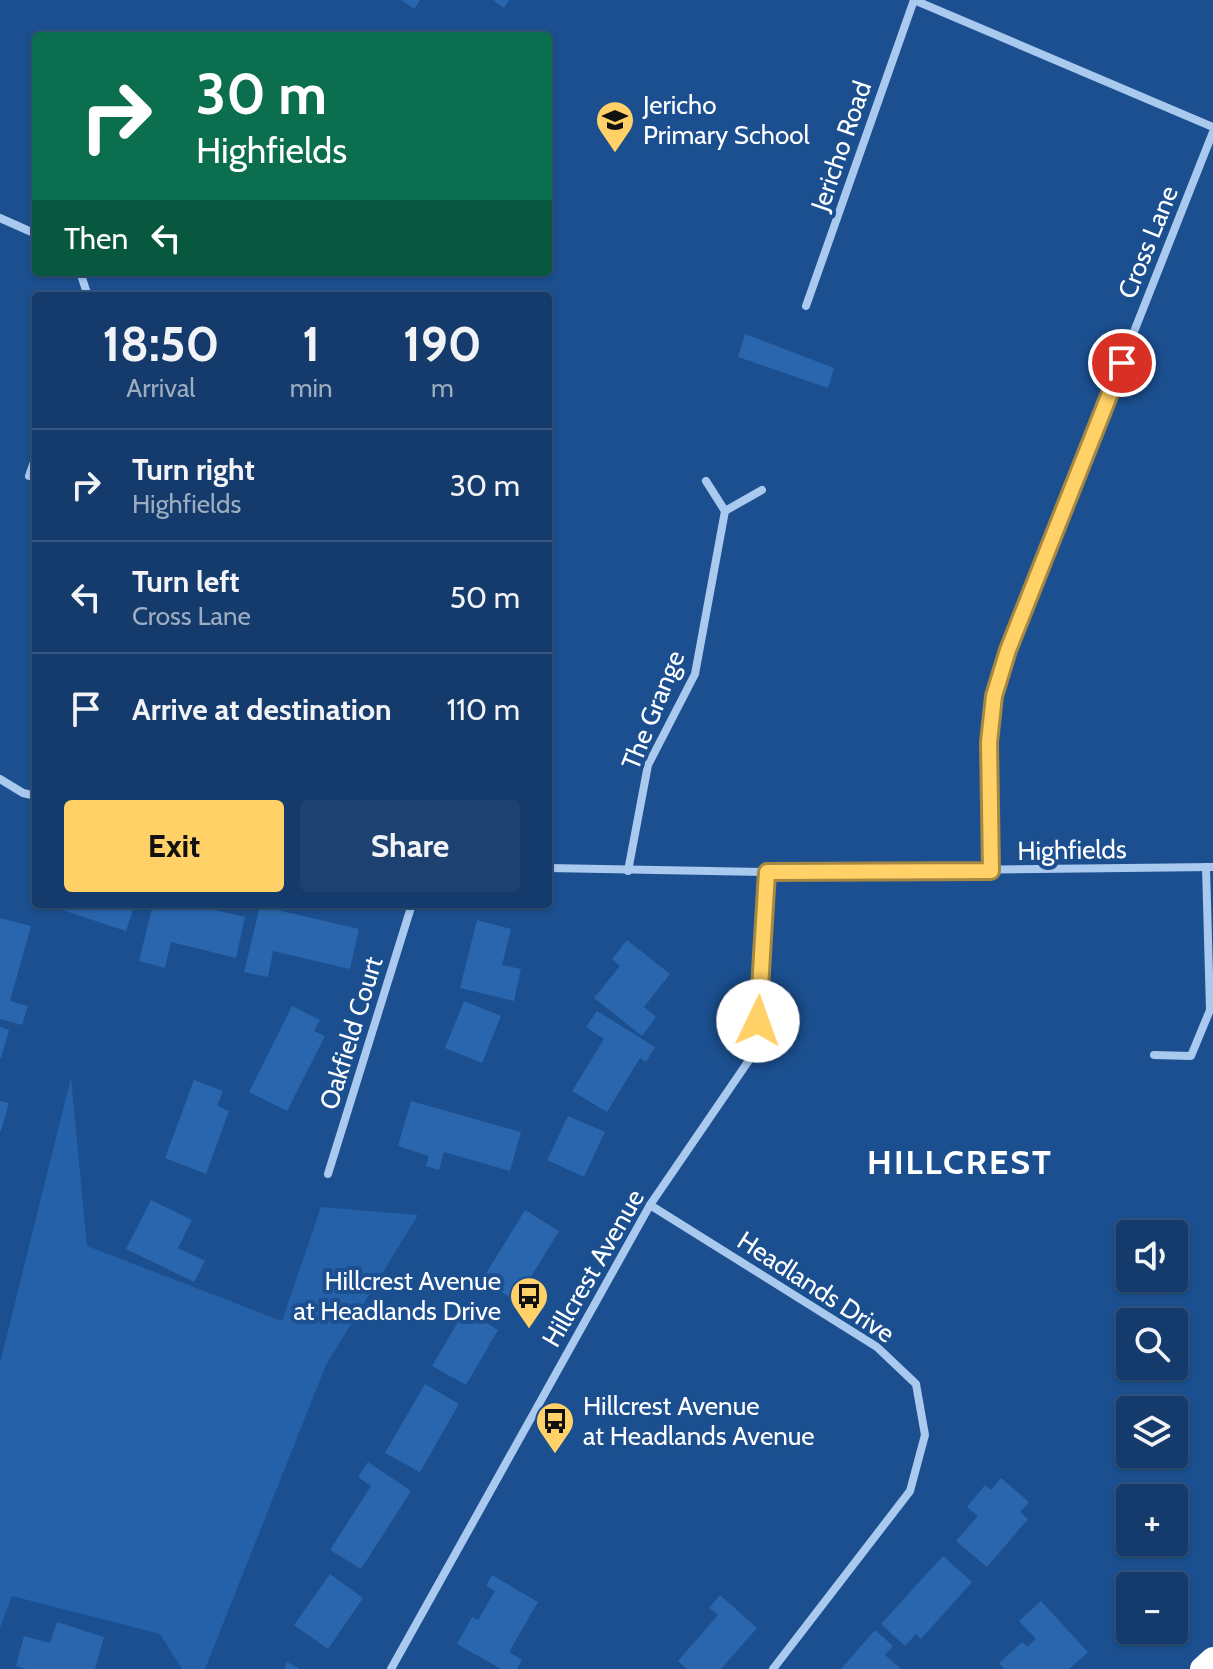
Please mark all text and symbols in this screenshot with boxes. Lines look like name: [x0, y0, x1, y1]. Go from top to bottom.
text: 30 m: [196, 60, 327, 128]
icon: right: [64, 64, 168, 168]
street label: Jericho Road: [803, 77, 878, 216]
place label: Jericho Primary School: [642, 89, 810, 151]
school or university icon: Jericho Primary School: [594, 99, 636, 154]
text: Highfields: [196, 128, 347, 172]
street label: Cross Lane: [1111, 181, 1185, 303]
icon: left: [144, 216, 188, 260]
text: Then: [64, 220, 128, 257]
text: 18:50: [102, 315, 219, 373]
text: 1: [302, 315, 320, 373]
text: 190: [403, 315, 482, 373]
pin: [1088, 329, 1156, 397]
icon: arrive: [1100, 341, 1144, 385]
text: Arrival: [126, 372, 196, 404]
text: min: [290, 372, 333, 404]
text: m: [431, 372, 454, 404]
text: Turn right: [132, 451, 255, 488]
icon: right: [64, 463, 108, 507]
text: 30 m: [450, 467, 520, 504]
text: Highfields: [132, 488, 241, 520]
text: Turn left: [132, 563, 240, 600]
icon: left: [64, 575, 108, 619]
text: 50 m: [450, 579, 520, 616]
text: Cross Lane: [132, 600, 251, 632]
street label: The Grange: [615, 646, 691, 774]
icon: arrive: [64, 687, 108, 731]
text: Arrive at destination: [132, 691, 392, 728]
text: 110 m: [446, 691, 520, 728]
button: Exit: [64, 800, 284, 892]
button: Share: [300, 800, 520, 892]
street label: Highfields: [1017, 833, 1127, 867]
street label: Oakfield Court: [313, 952, 389, 1113]
position arrow: [716, 979, 800, 1063]
district label: HILLCREST: [867, 1141, 1053, 1183]
street label: Hillcrest Avenue: [535, 1184, 651, 1352]
map controls: [1116, 1220, 1188, 1644]
button: sound: [1116, 1220, 1188, 1292]
street label: Headlands Drive: [731, 1224, 901, 1350]
place label: Hillcrest Avenue at Headlands Drive: [293, 1265, 501, 1327]
bus stop icon: Hillcrest Avenue at Headlands Drive: [508, 1275, 550, 1330]
button: search: [1116, 1308, 1188, 1380]
place label: Hillcrest Avenue at Headlands Avenue: [583, 1390, 815, 1452]
button: layers: [1116, 1396, 1188, 1468]
bus stop icon: Hillcrest Avenue at Headlands Avenue: [534, 1400, 576, 1455]
button: +: [1116, 1484, 1188, 1556]
button: −: [1116, 1572, 1188, 1644]

